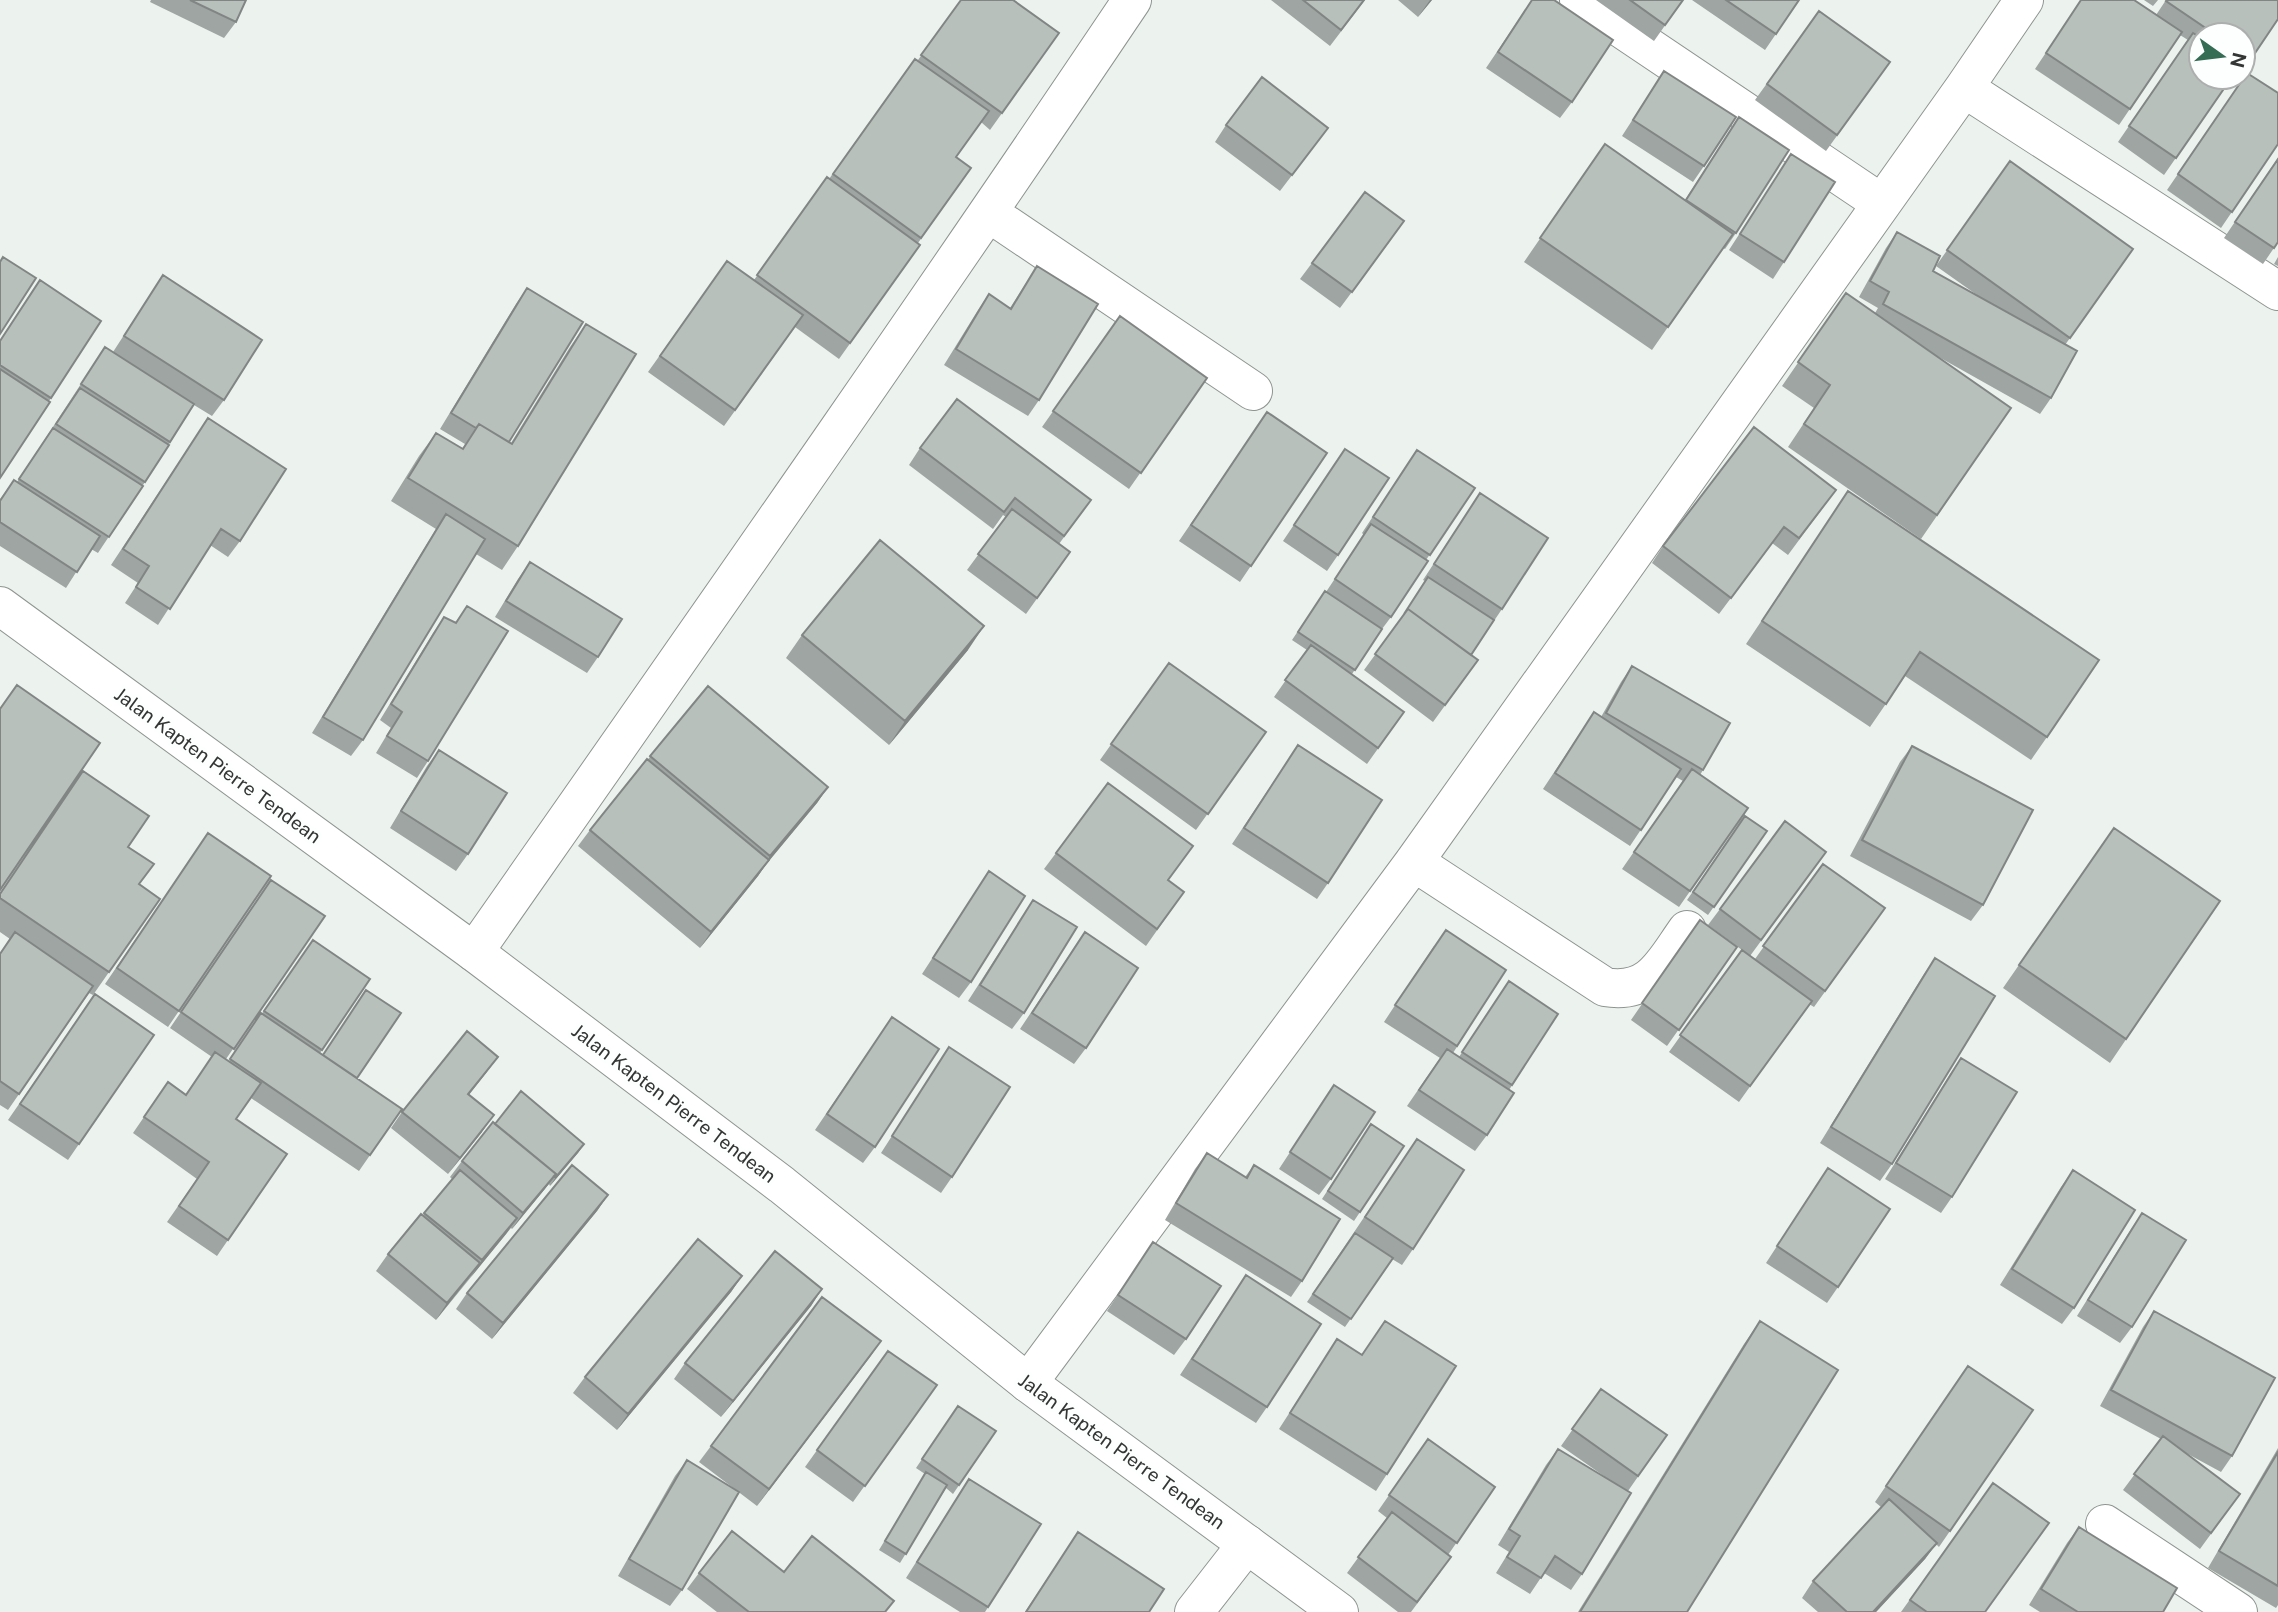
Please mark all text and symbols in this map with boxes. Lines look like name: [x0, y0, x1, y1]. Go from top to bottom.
north arrow: [2187, 21, 2257, 91]
text: N: [2226, 50, 2251, 70]
street label: Jalan Kapten Pierre Tendean: [110, 683, 326, 847]
street label: Jalan Kapten Pierre Tendean: [568, 1019, 780, 1187]
street label: Jalan Kapten Pierre Tendean: [1014, 1369, 1230, 1533]

